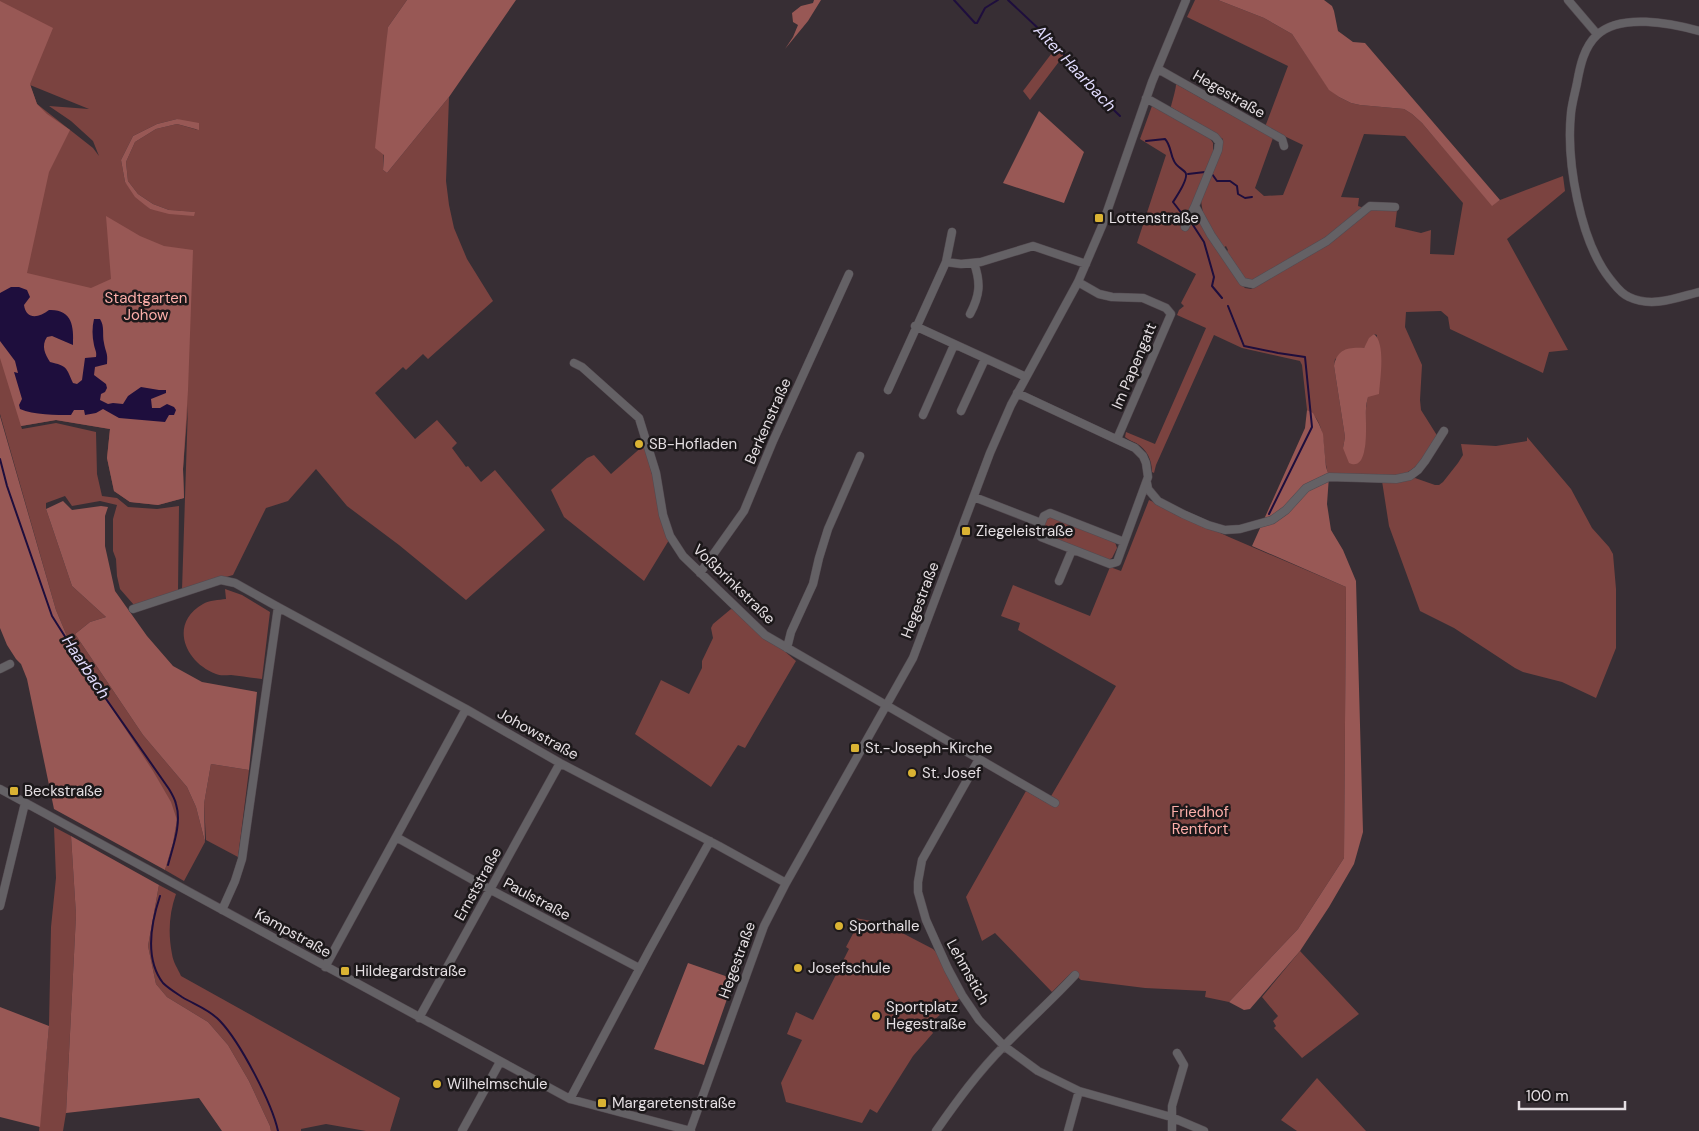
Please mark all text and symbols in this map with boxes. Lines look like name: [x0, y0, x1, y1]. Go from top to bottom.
water label: Alter Haarbach: [1029, 19, 1121, 116]
street label: Hegestraße: [1189, 65, 1269, 123]
place label: Lottenstraße: [1109, 208, 1199, 228]
marker: Lottenstraße: [1093, 212, 1105, 224]
park label: Stadtgarten Johow: [105, 288, 187, 325]
street label: Im Papengatt: [1107, 320, 1161, 412]
street label: Berkenstraße: [740, 375, 796, 467]
place label: SB-Hofladen: [649, 434, 737, 454]
marker: SB-Hofladen: [633, 438, 645, 450]
place label: Ziegeleistraße: [976, 521, 1073, 541]
marker: Ziegeleistraße: [960, 525, 972, 537]
street label: Voßbrinkstraße: [689, 540, 779, 628]
street label: Hegestraße: [896, 559, 944, 641]
water label: Haarbach: [57, 631, 115, 703]
street label: Johowstraße: [494, 703, 582, 765]
place label: St.-Joseph-Kirche: [865, 738, 993, 758]
marker: St.-Joseph-Kirche: [849, 742, 861, 754]
place label: St. Josef: [922, 763, 981, 783]
marker: St. Josef: [906, 767, 918, 779]
place label: Beckstraße: [24, 781, 102, 801]
marker: Beckstraße: [8, 785, 20, 797]
park label: Friedhof Rentfort: [1171, 802, 1229, 839]
street label: Ernststraße: [450, 844, 506, 924]
street label: Paulstraße: [500, 873, 574, 925]
street label: Kampstraße: [251, 904, 335, 962]
place label: Sporthalle: [849, 916, 919, 936]
street label: Hegestraße: [714, 919, 760, 1001]
marker: Sporthalle: [833, 920, 845, 932]
street label: Lehmstich: [942, 936, 994, 1008]
place label: Josefschule: [808, 958, 890, 978]
place label: Hildegardstraße: [355, 961, 466, 981]
marker: Josefschule: [792, 962, 804, 974]
marker: Hildegardstraße: [339, 965, 351, 977]
place label: Sportplatz Hegestraße: [886, 997, 966, 1034]
marker: Sportplatz Hegestraße: [870, 1010, 882, 1022]
place label: Wilhelmschule: [447, 1074, 548, 1094]
marker: Wilhelmschule: [431, 1078, 443, 1090]
scale bar: [1519, 1078, 1625, 1110]
text: 100 m: [1526, 1086, 1569, 1106]
place label: Margaretenstraße: [612, 1093, 736, 1113]
marker: Margaretenstraße: [596, 1097, 608, 1109]

